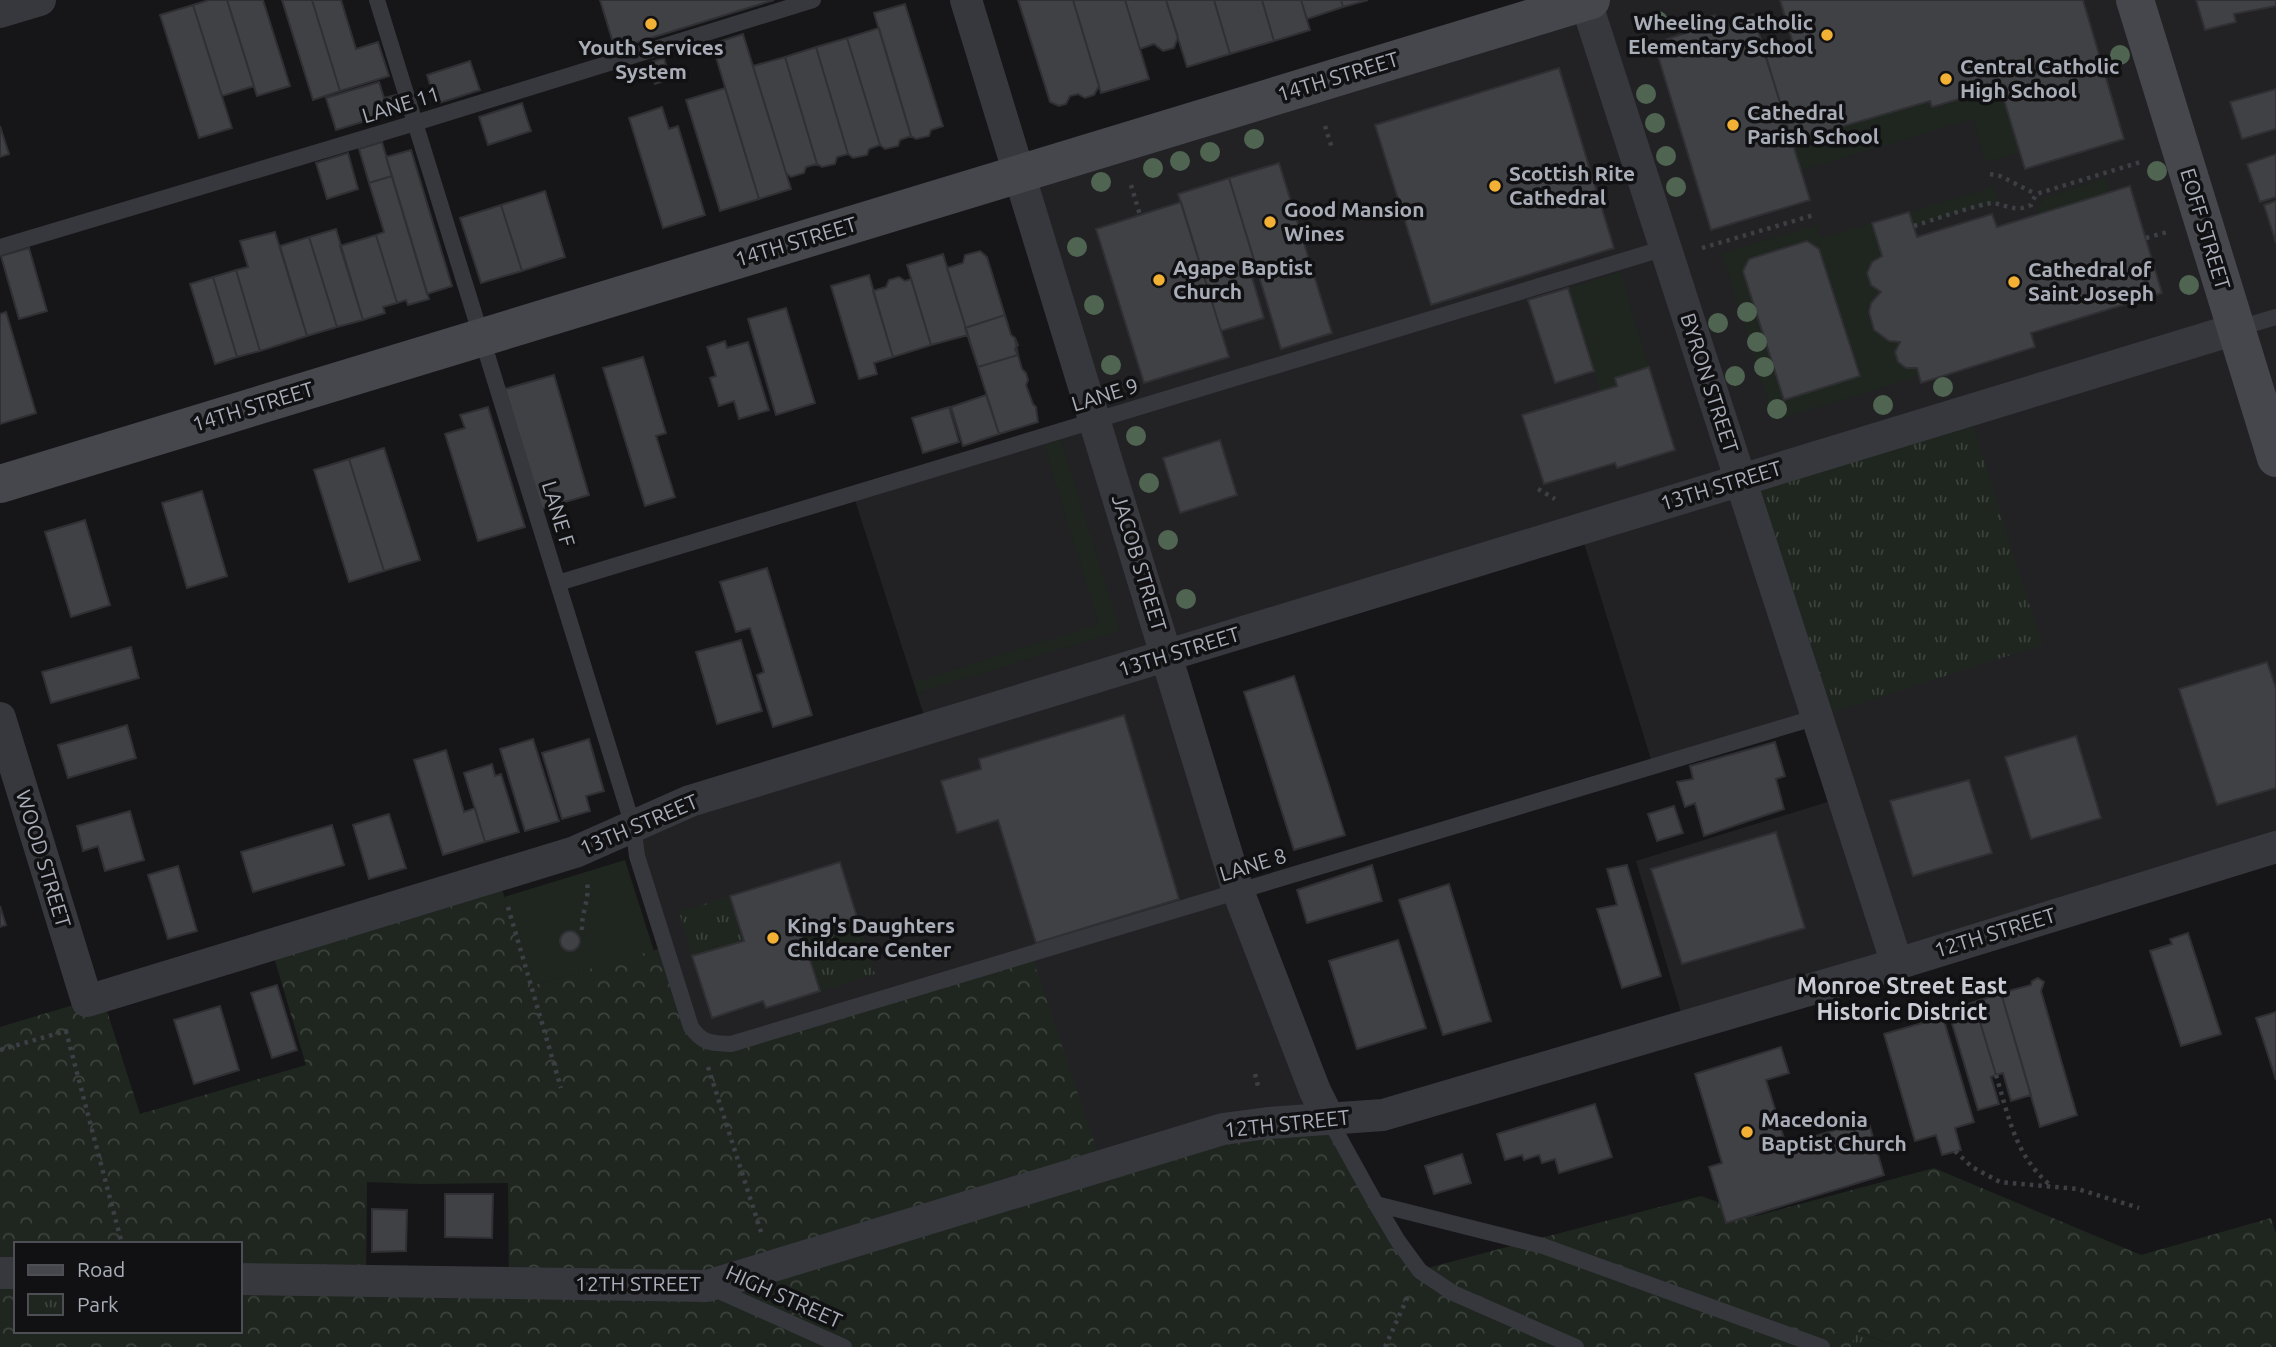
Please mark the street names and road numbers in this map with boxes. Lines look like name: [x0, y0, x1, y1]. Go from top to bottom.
street label: 14TH STREET: [1274, 46, 1402, 106]
street label: LANE 11: [359, 81, 443, 127]
street label: EOFF STREET: [2176, 165, 2236, 293]
street label: 14TH STREET: [732, 211, 860, 271]
street label: BYRON STREET: [1676, 310, 1744, 456]
street label: LANE 9: [1069, 373, 1141, 416]
street label: 14TH STREET: [189, 376, 317, 436]
street label: 13TH STREET: [1657, 455, 1785, 515]
street label: LANE F: [538, 478, 580, 550]
street label: JACOB STREET: [1108, 491, 1172, 634]
street label: 13TH STREET: [1115, 621, 1243, 681]
street label: WOOD STREET: [12, 787, 76, 931]
street label: 13TH STREET: [576, 788, 701, 860]
street label: LANE 8: [1217, 843, 1289, 886]
street label: 12TH STREET: [1931, 902, 2059, 962]
street label: 12TH STREET: [1223, 1104, 1351, 1142]
street label: HIGH STREET: [723, 1260, 846, 1332]
street label: 12TH STREET: [575, 1271, 701, 1295]

